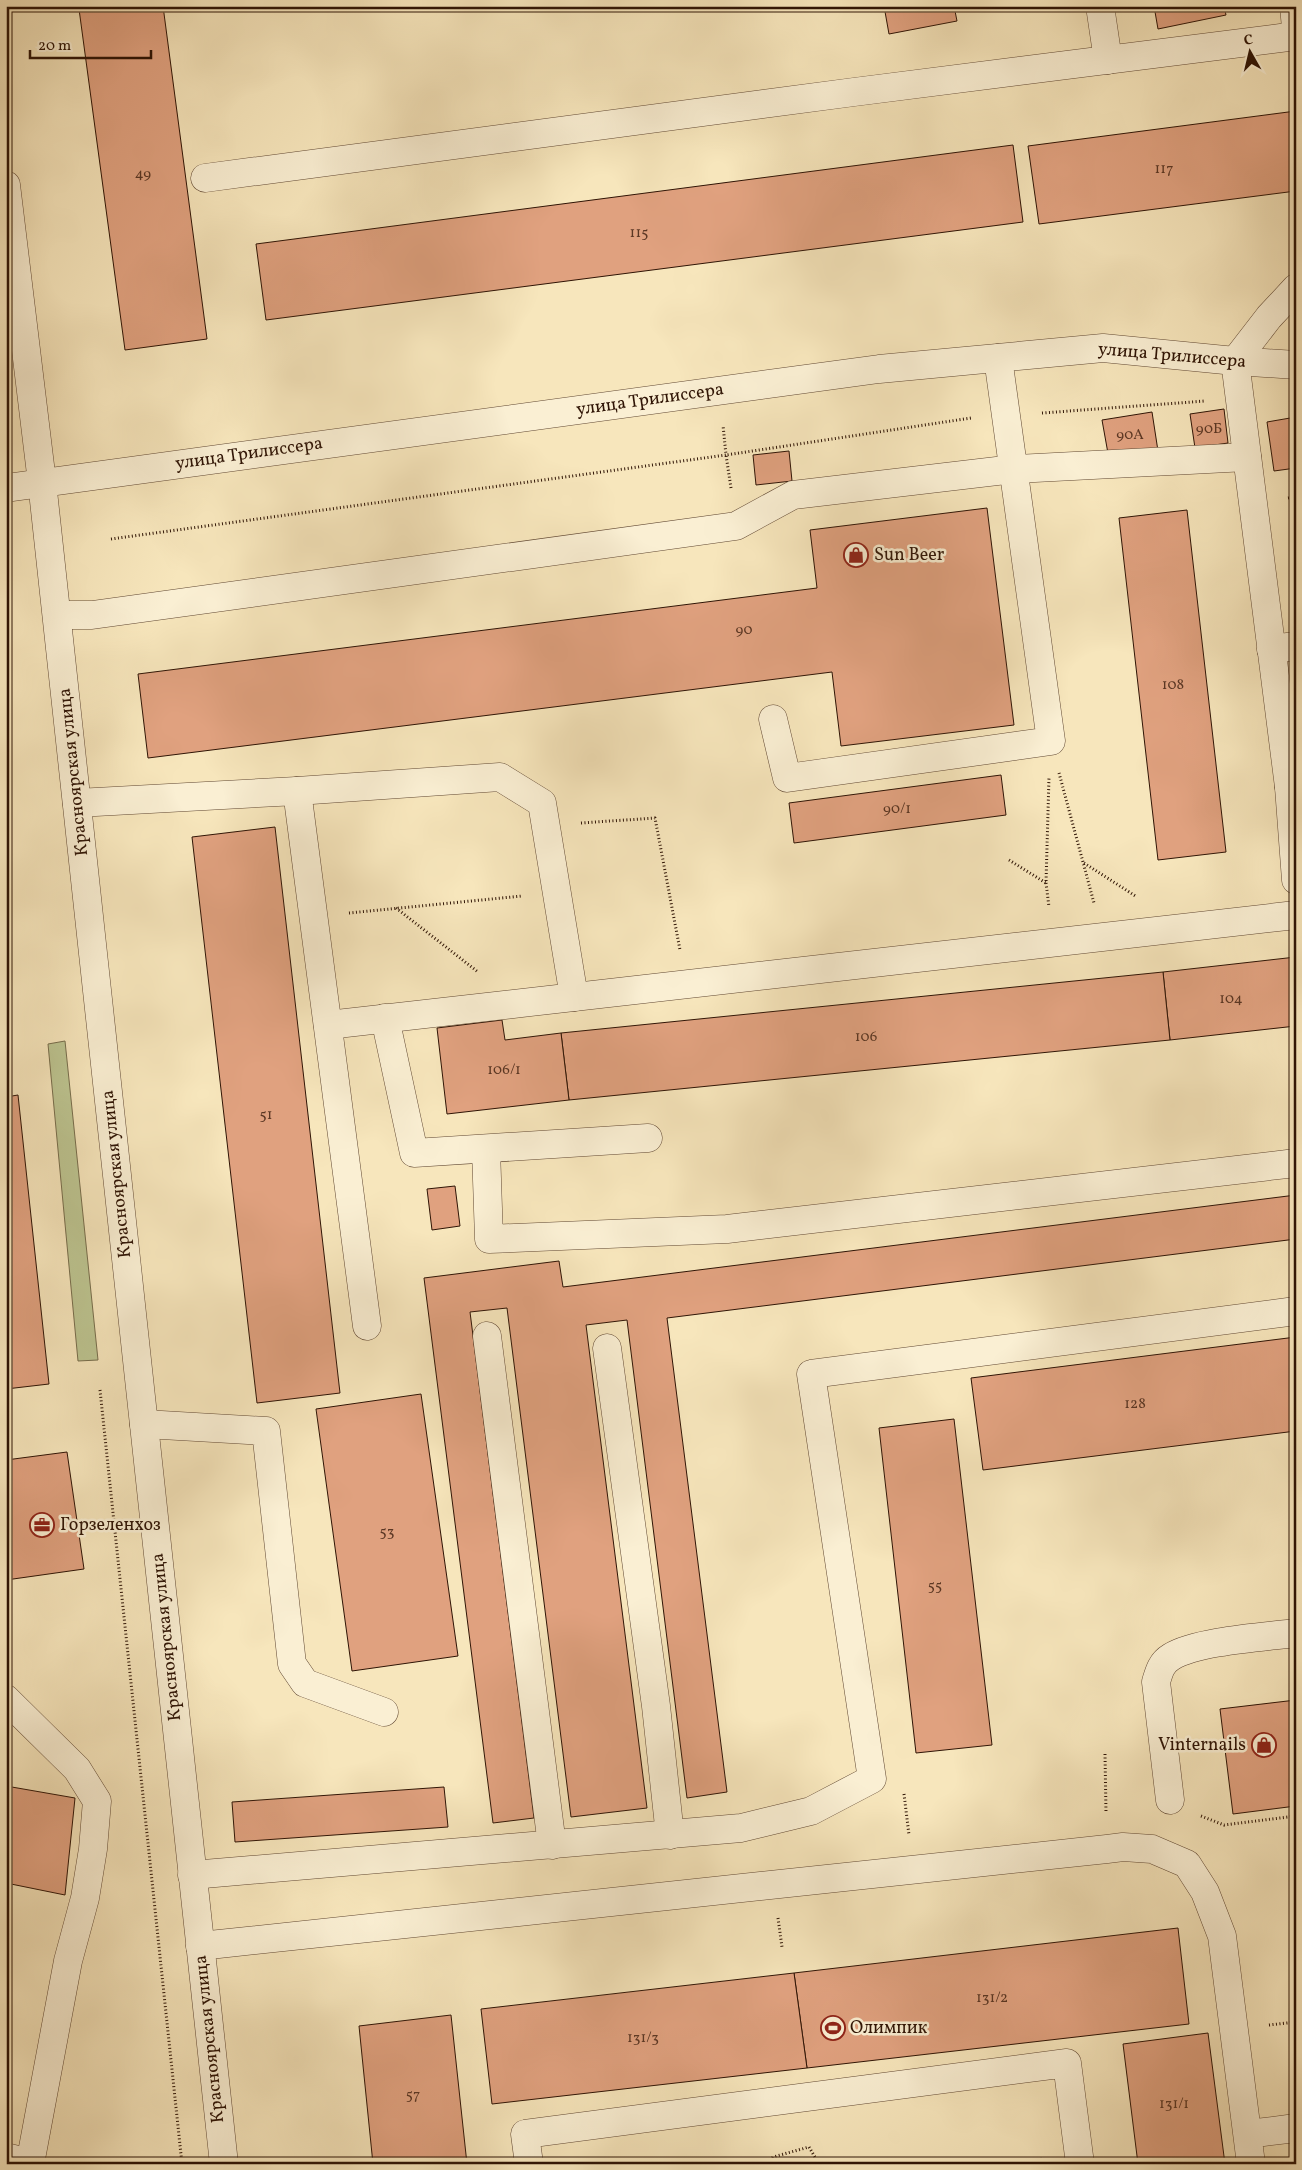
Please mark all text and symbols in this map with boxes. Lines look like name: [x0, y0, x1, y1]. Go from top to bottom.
scale bar: [30, 28, 151, 60]
north arrow: [1224, 28, 1274, 78]
text: С: [1243, 31, 1254, 51]
text: 20 m: [38, 36, 71, 57]
house number: 117: [1155, 159, 1173, 180]
house number: 49: [135, 164, 151, 185]
house number: 115: [630, 223, 648, 244]
street label: улица Трилиссера: [1097, 337, 1247, 375]
street label: улица Трилиссера: [575, 377, 726, 423]
house number: 90Б: [1196, 419, 1222, 440]
house number: 90А: [1116, 425, 1144, 446]
street label: улица Трилиссера: [174, 431, 325, 477]
shop icon: Sun Beer: [843, 542, 869, 568]
place label: Sun Beer: [874, 543, 945, 568]
house number: 90: [735, 620, 753, 641]
house number: 108: [1162, 675, 1184, 696]
street label: Красноярская улица: [53, 687, 95, 857]
house number: 90/1: [883, 799, 911, 820]
house number: 104: [1219, 989, 1243, 1010]
house number: 106: [855, 1027, 877, 1048]
house number: 106/1: [487, 1060, 521, 1081]
street label: Красноярская улица: [96, 1089, 138, 1259]
house number: 51: [259, 1105, 273, 1126]
house number: 128: [1124, 1394, 1146, 1415]
office icon: Горзеленхоз: [29, 1512, 55, 1538]
place label: Горзеленхоз: [60, 1513, 161, 1538]
house number: 53: [380, 1522, 394, 1543]
street label: Красноярская улица: [146, 1552, 188, 1722]
house number: 55: [928, 1576, 942, 1597]
shop icon: Vinternails: [1251, 1732, 1277, 1758]
place label: Vinternails: [1158, 1733, 1246, 1758]
street label: Красноярская улица: [189, 1954, 231, 2124]
house number: 131/2: [976, 1988, 1008, 2009]
sports icon: Олимпик: [820, 2015, 846, 2041]
place label: Олимпик: [850, 2016, 928, 2041]
house number: 131/3: [627, 2028, 659, 2049]
house number: 57: [406, 2085, 420, 2106]
house number: 131/1: [1159, 2094, 1189, 2115]

